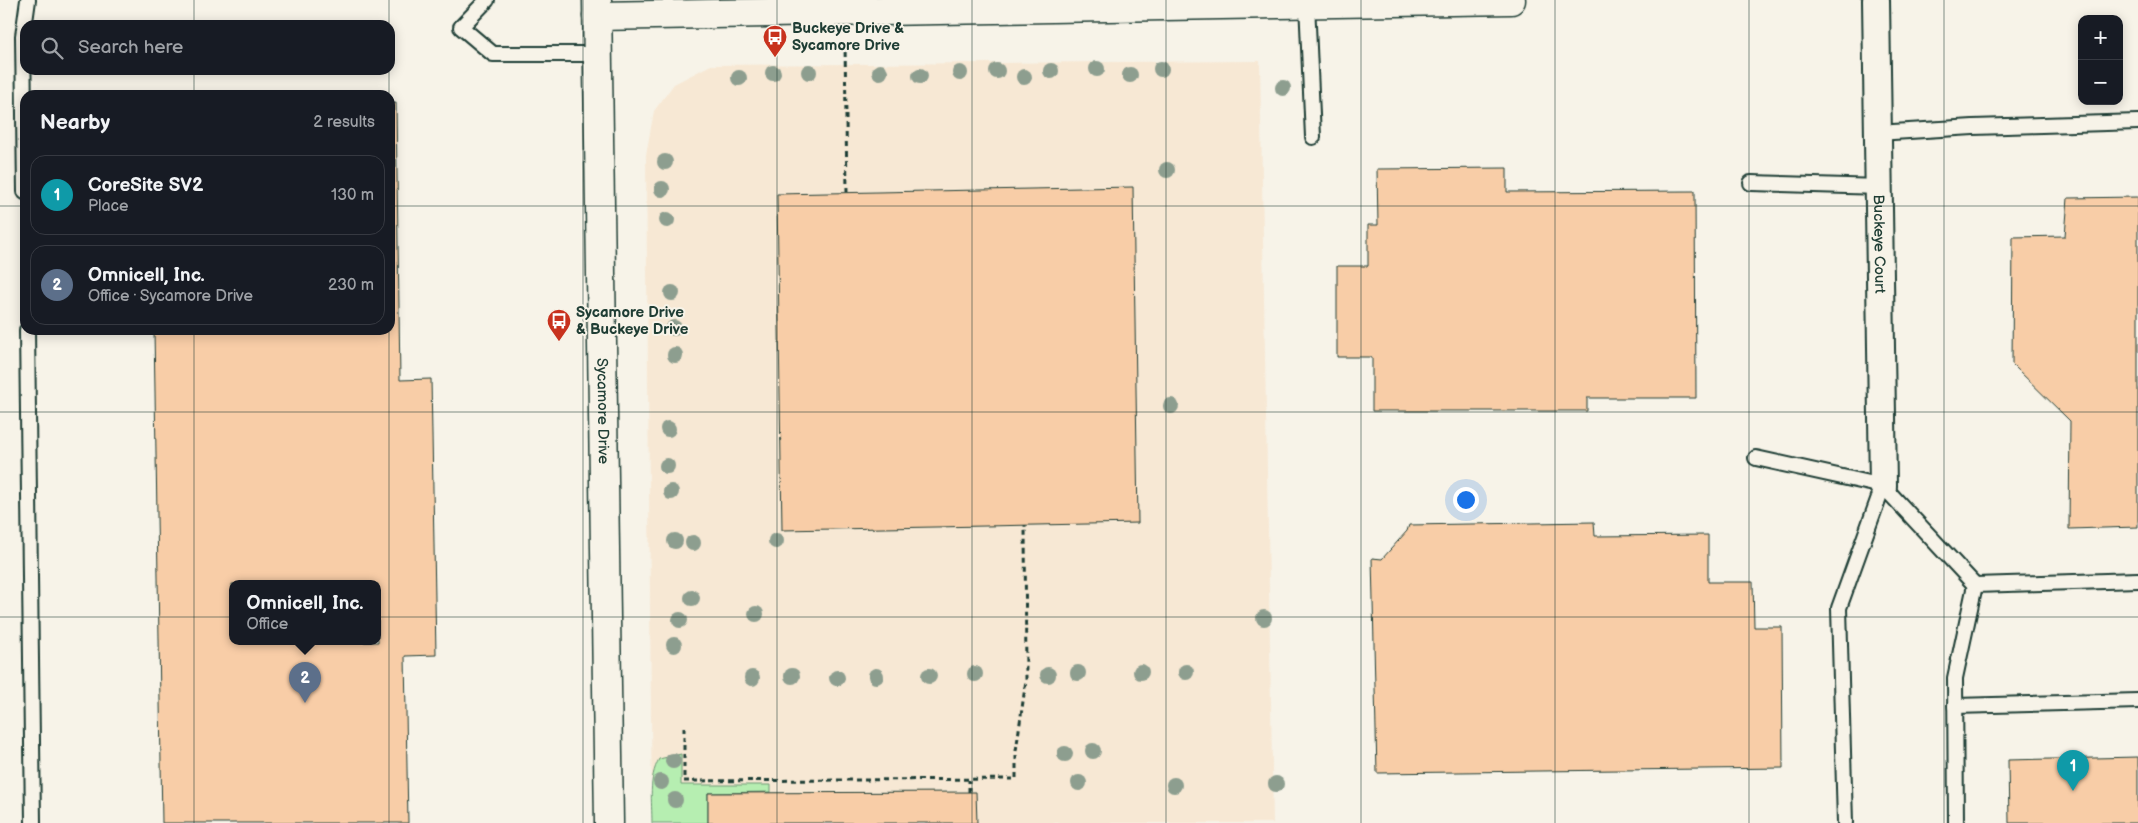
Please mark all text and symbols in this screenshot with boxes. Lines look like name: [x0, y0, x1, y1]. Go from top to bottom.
map controls: [2078, 15, 2123, 105]
button: +: [2078, 15, 2123, 60]
place label: Buckeye Drive & Sycamore Drive: [792, 19, 904, 55]
search box: [20, 20, 395, 75]
bus stop icon: Buckeye Drive & Sycamore Drive: [762, 24, 788, 58]
icon: search: [38, 34, 66, 62]
text: Search here: [78, 36, 183, 59]
button: −: [2078, 60, 2123, 105]
text: Nearby: [40, 110, 110, 135]
text: 2 results: [313, 113, 375, 132]
text: CoreSite SV2: [88, 174, 203, 197]
text: 1: [54, 186, 60, 205]
text: 130 m: [331, 186, 374, 205]
street label: Buckeye Court: [1869, 194, 1889, 294]
text: Place: [88, 197, 129, 216]
text: Omnicell, Inc.: [88, 264, 205, 287]
text: 2: [52, 276, 62, 295]
text: 230 m: [328, 276, 374, 295]
text: Office · Sycamore Drive: [88, 287, 253, 306]
place label: Sycamore Drive & Buckeye Drive: [576, 303, 689, 339]
bus stop icon: Sycamore Drive & Buckeye Drive: [546, 308, 572, 342]
street label: Sycamore Drive: [592, 358, 613, 464]
your location: [1453, 487, 1479, 513]
popup: [229, 580, 381, 645]
text: Omnicell, Inc.: [247, 592, 363, 615]
text: Office: [247, 615, 288, 634]
pin: 2: [289, 662, 321, 703]
pin: 1: [2057, 750, 2089, 791]

